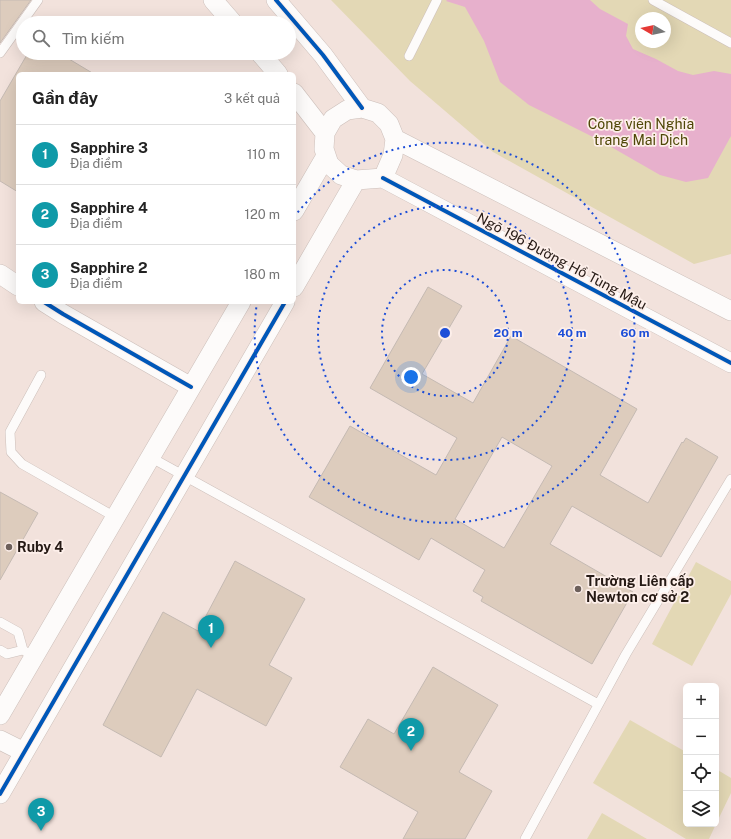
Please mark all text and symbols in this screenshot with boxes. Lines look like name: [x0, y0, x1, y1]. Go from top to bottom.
north arrow: [635, 12, 671, 48]
search box: [16, 16, 296, 60]
icon: search: [30, 27, 52, 49]
text: Tìm kiếm: [62, 30, 124, 47]
text: Gần đây: [32, 88, 98, 108]
text: 3 kết quả: [224, 91, 280, 106]
park label: Công viên Nghĩa trang Mai Dịch: [588, 116, 694, 148]
text: Sapphire 3: [70, 139, 148, 156]
text: 1: [42, 147, 48, 162]
text: 110 m: [247, 147, 280, 162]
text: Địa điểm: [70, 156, 122, 171]
text: Sapphire 4: [70, 199, 148, 216]
text: 2: [41, 207, 49, 222]
text: 120 m: [245, 207, 280, 222]
street label: Ngõ 196 Đường Hồ Tùng Mậu: [474, 209, 650, 313]
text: Địa điểm: [70, 216, 122, 231]
text: Sapphire 2: [70, 259, 148, 276]
text: 3: [41, 267, 49, 282]
text: 180 m: [244, 267, 280, 282]
text: Địa điểm: [70, 276, 122, 291]
centre of rings: [438, 326, 452, 340]
text: 20 m: [494, 326, 523, 340]
text: 40 m: [557, 326, 587, 340]
text: 60 m: [620, 326, 650, 340]
your location: [401, 367, 421, 387]
place label: Ruby 4: [17, 539, 63, 555]
marker: Ruby 4: [4, 542, 14, 552]
place label: Trường Liên cấp Newton cơ sở 2: [586, 573, 694, 605]
marker: Trường Liên cấp Newton cơ sở 2: [573, 584, 583, 594]
pin: 1: [198, 615, 224, 648]
map controls: [683, 683, 719, 827]
button: +: [683, 683, 719, 719]
pin: 2: [398, 718, 424, 751]
button: −: [683, 719, 719, 755]
button: locate: [683, 755, 719, 791]
button: layers: [683, 791, 719, 827]
pin: 3: [28, 798, 54, 831]

